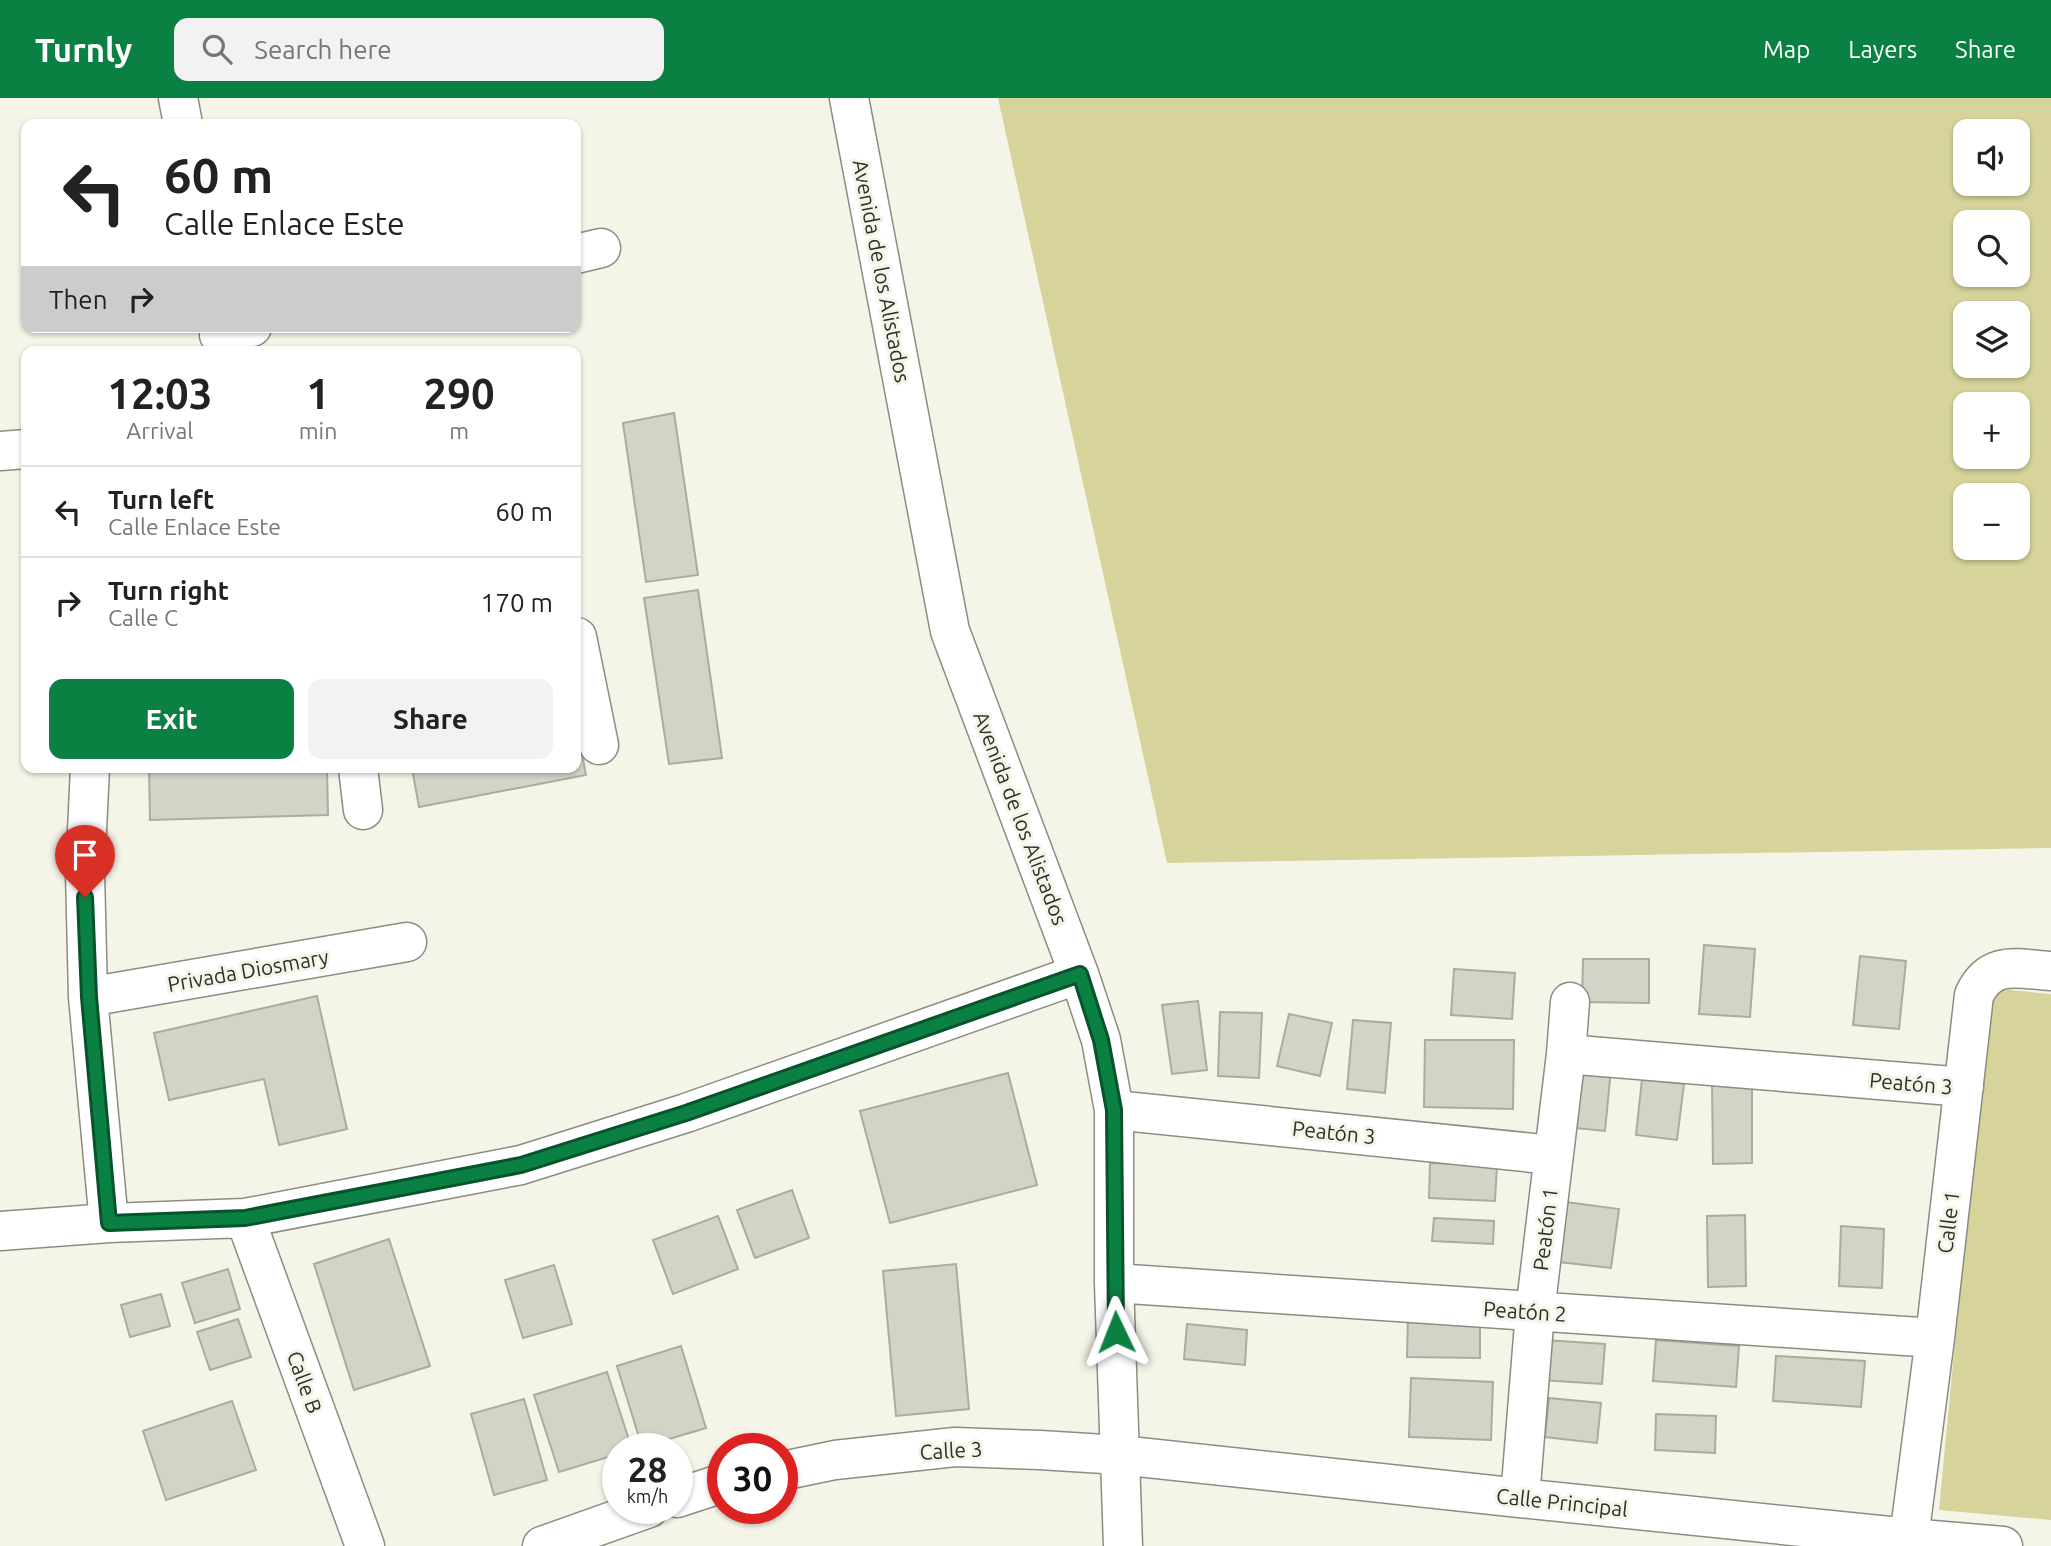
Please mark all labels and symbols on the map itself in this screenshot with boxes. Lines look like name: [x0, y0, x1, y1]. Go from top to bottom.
street label: Avenida de los Alistados: [849, 157, 915, 385]
street label: Avenida de los Alistados: [969, 708, 1073, 928]
pin: [55, 825, 115, 897]
street label: Privada Diosmary: [166, 944, 330, 996]
street label: Peatón 3: [1868, 1067, 1954, 1099]
street label: Peatón 3: [1291, 1116, 1377, 1148]
street label: Peatón 1: [1528, 1186, 1562, 1272]
street label: Calle 1: [1932, 1189, 1964, 1255]
position arrow: [1079, 1295, 1153, 1369]
street label: Peatón 2: [1482, 1296, 1568, 1326]
street label: Calle B: [283, 1348, 327, 1416]
speed limit sign: 30: [707, 1433, 798, 1524]
street label: Calle 3: [919, 1436, 983, 1464]
street label: Calle Principal: [1495, 1483, 1629, 1521]

